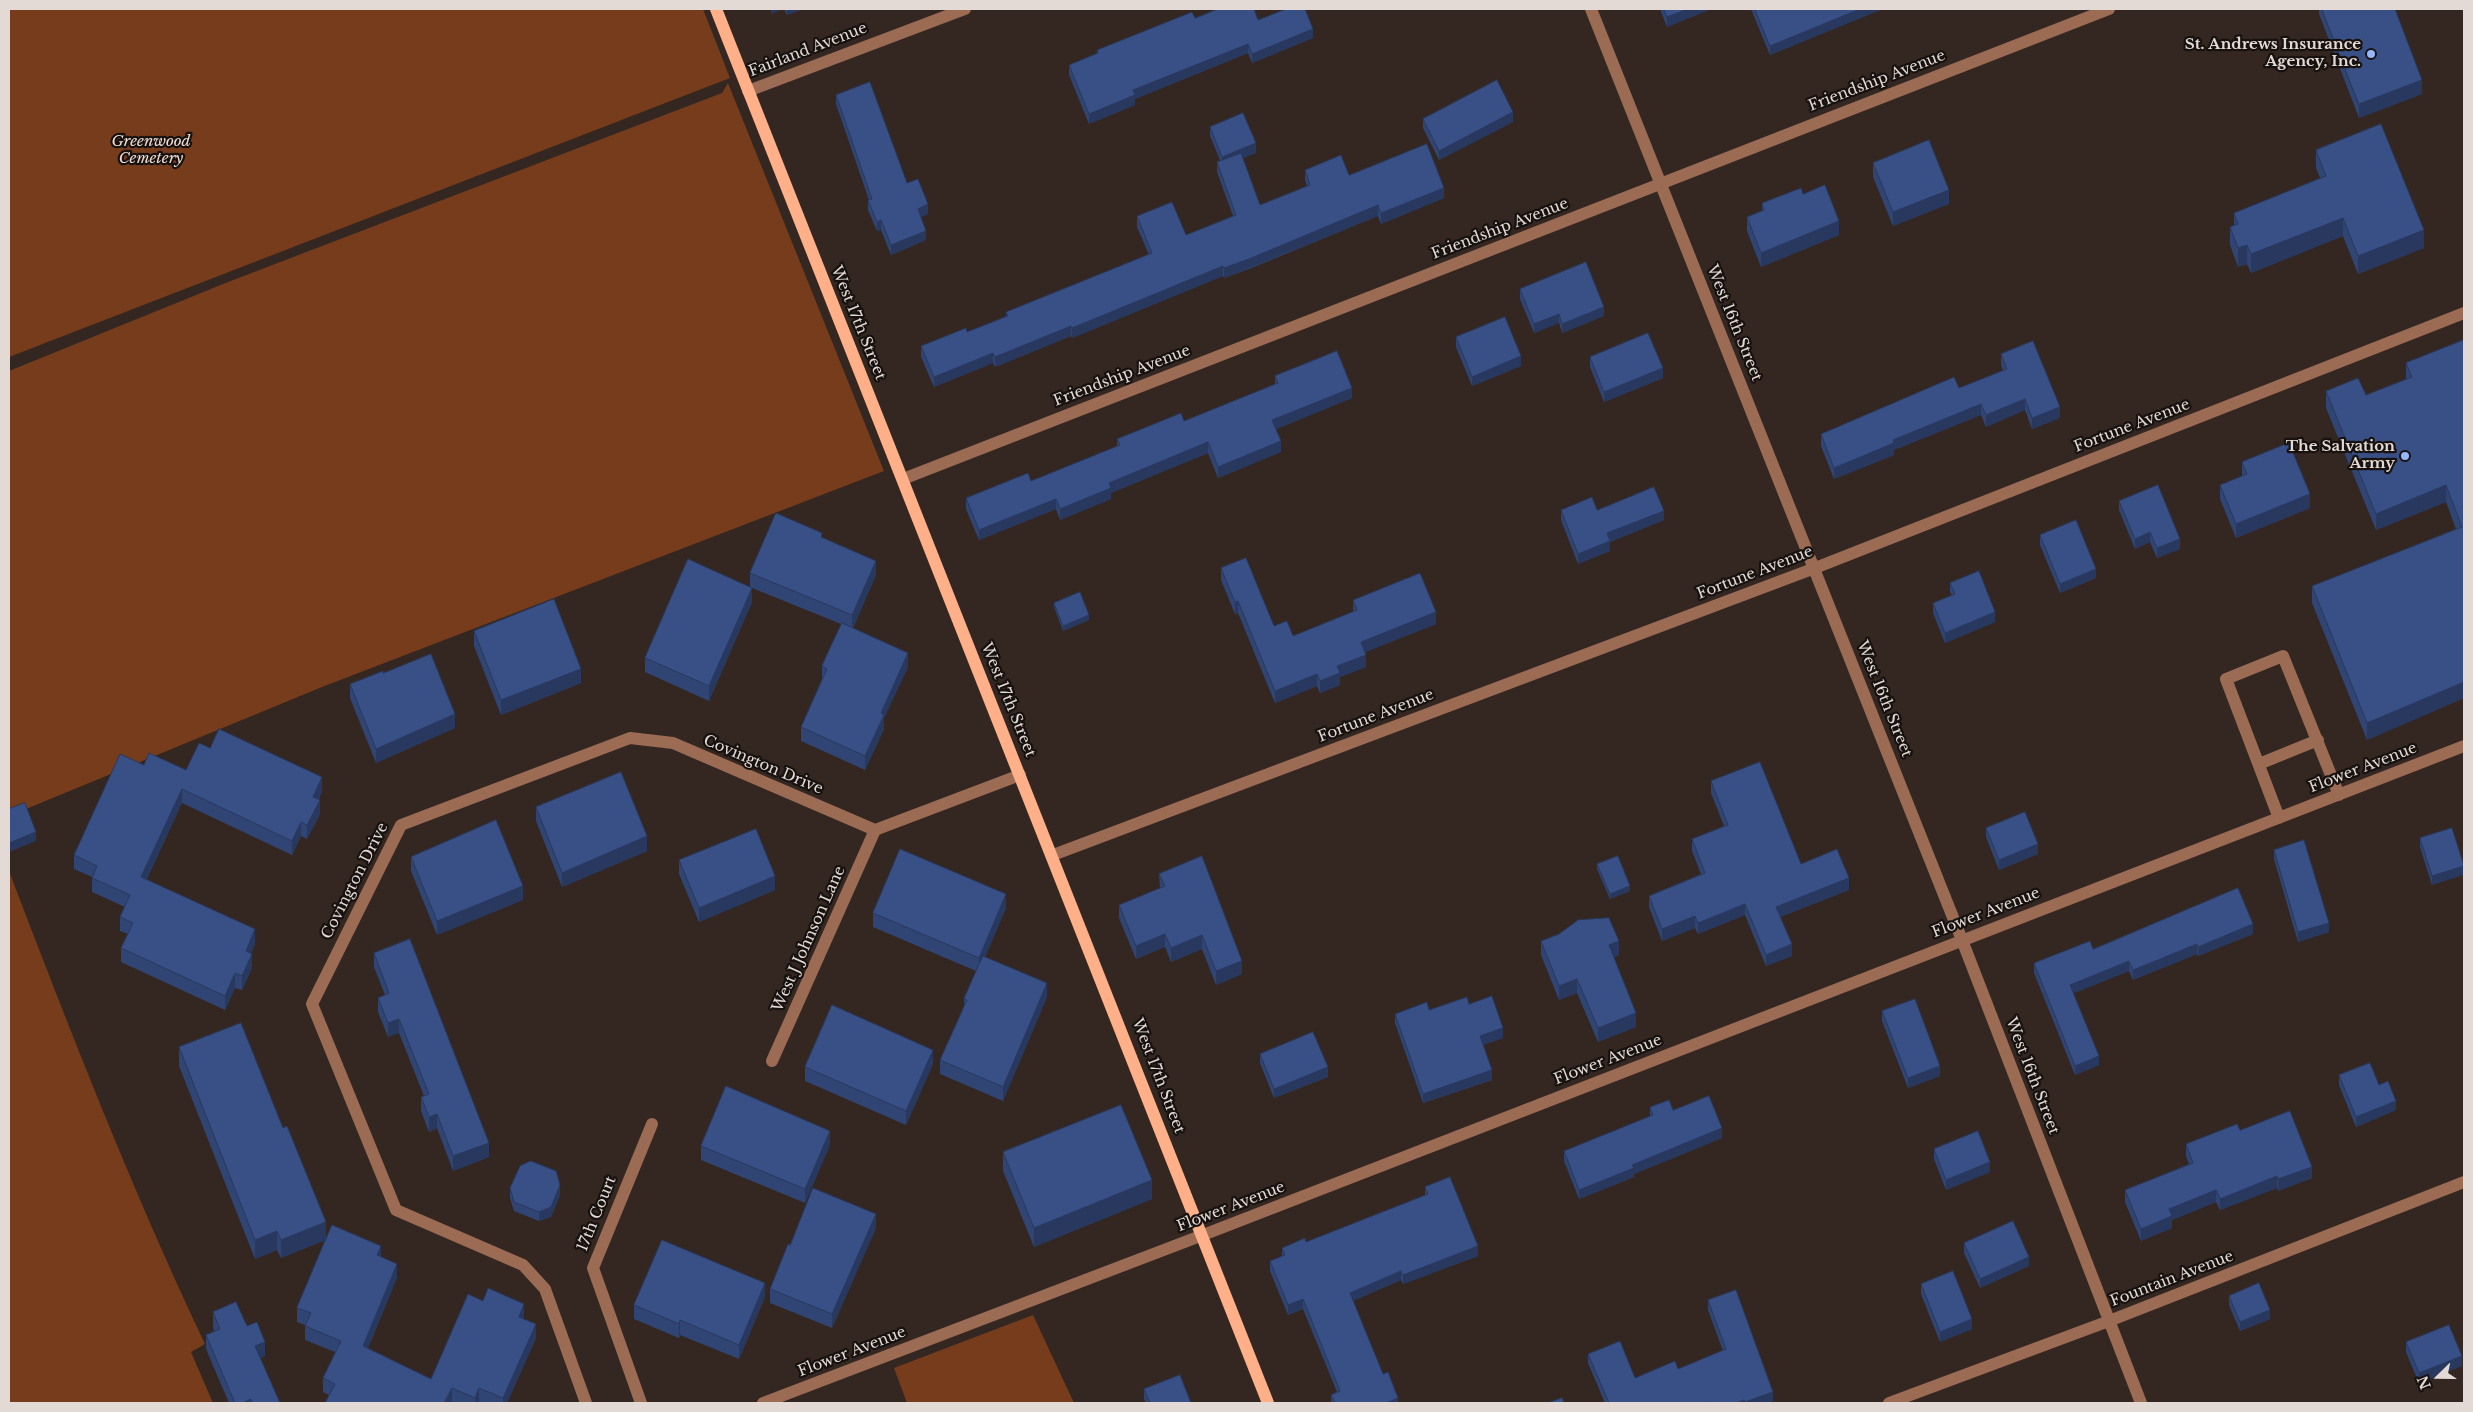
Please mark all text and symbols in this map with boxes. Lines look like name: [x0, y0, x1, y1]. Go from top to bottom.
street label: Fairland Avenue: [746, 19, 870, 81]
place label: St. Andrews Insurance Agency, Inc.: [2185, 36, 2361, 71]
street label: Friendship Avenue: [1806, 47, 1948, 115]
marker: St. Andrews Insurance Agency, Inc.: [2365, 48, 2377, 60]
park label: Greenwood Cemetery: [111, 133, 191, 168]
street label: Friendship Avenue: [1429, 195, 1571, 263]
street label: West 16th Street: [1703, 262, 1765, 384]
street label: West 17th Street: [827, 263, 889, 383]
street label: Friendship Avenue: [1051, 342, 1193, 410]
street label: Fortune Avenue: [2072, 396, 2192, 456]
place label: The Salvation Army: [2286, 438, 2395, 473]
marker: The Salvation Army: [2399, 450, 2411, 462]
street label: Fortune Avenue: [1695, 543, 1815, 603]
street label: West 16th Street: [1853, 638, 1915, 760]
street label: West 17th Street: [977, 640, 1039, 760]
street label: Fortune Avenue: [1316, 686, 1436, 746]
street label: Covington Drive: [701, 732, 825, 798]
street label: Flower Avenue: [2306, 739, 2420, 797]
street label: Covington Drive: [318, 820, 392, 942]
street label: West J Johnson Lane: [769, 863, 849, 1015]
street label: Flower Avenue: [1929, 884, 2043, 942]
street label: West 16th Street: [2001, 1015, 2063, 1137]
street label: West 17th Street: [1128, 1016, 1188, 1136]
street label: Flower Avenue: [1551, 1031, 1665, 1089]
street label: 17th Court: [574, 1174, 620, 1254]
street label: Flower Avenue: [1174, 1178, 1288, 1236]
street label: Fountain Avenue: [2108, 1247, 2236, 1311]
street label: Flower Avenue: [795, 1323, 909, 1381]
north arrow: [2413, 1352, 2463, 1402]
text: N: [2413, 1373, 2435, 1392]

